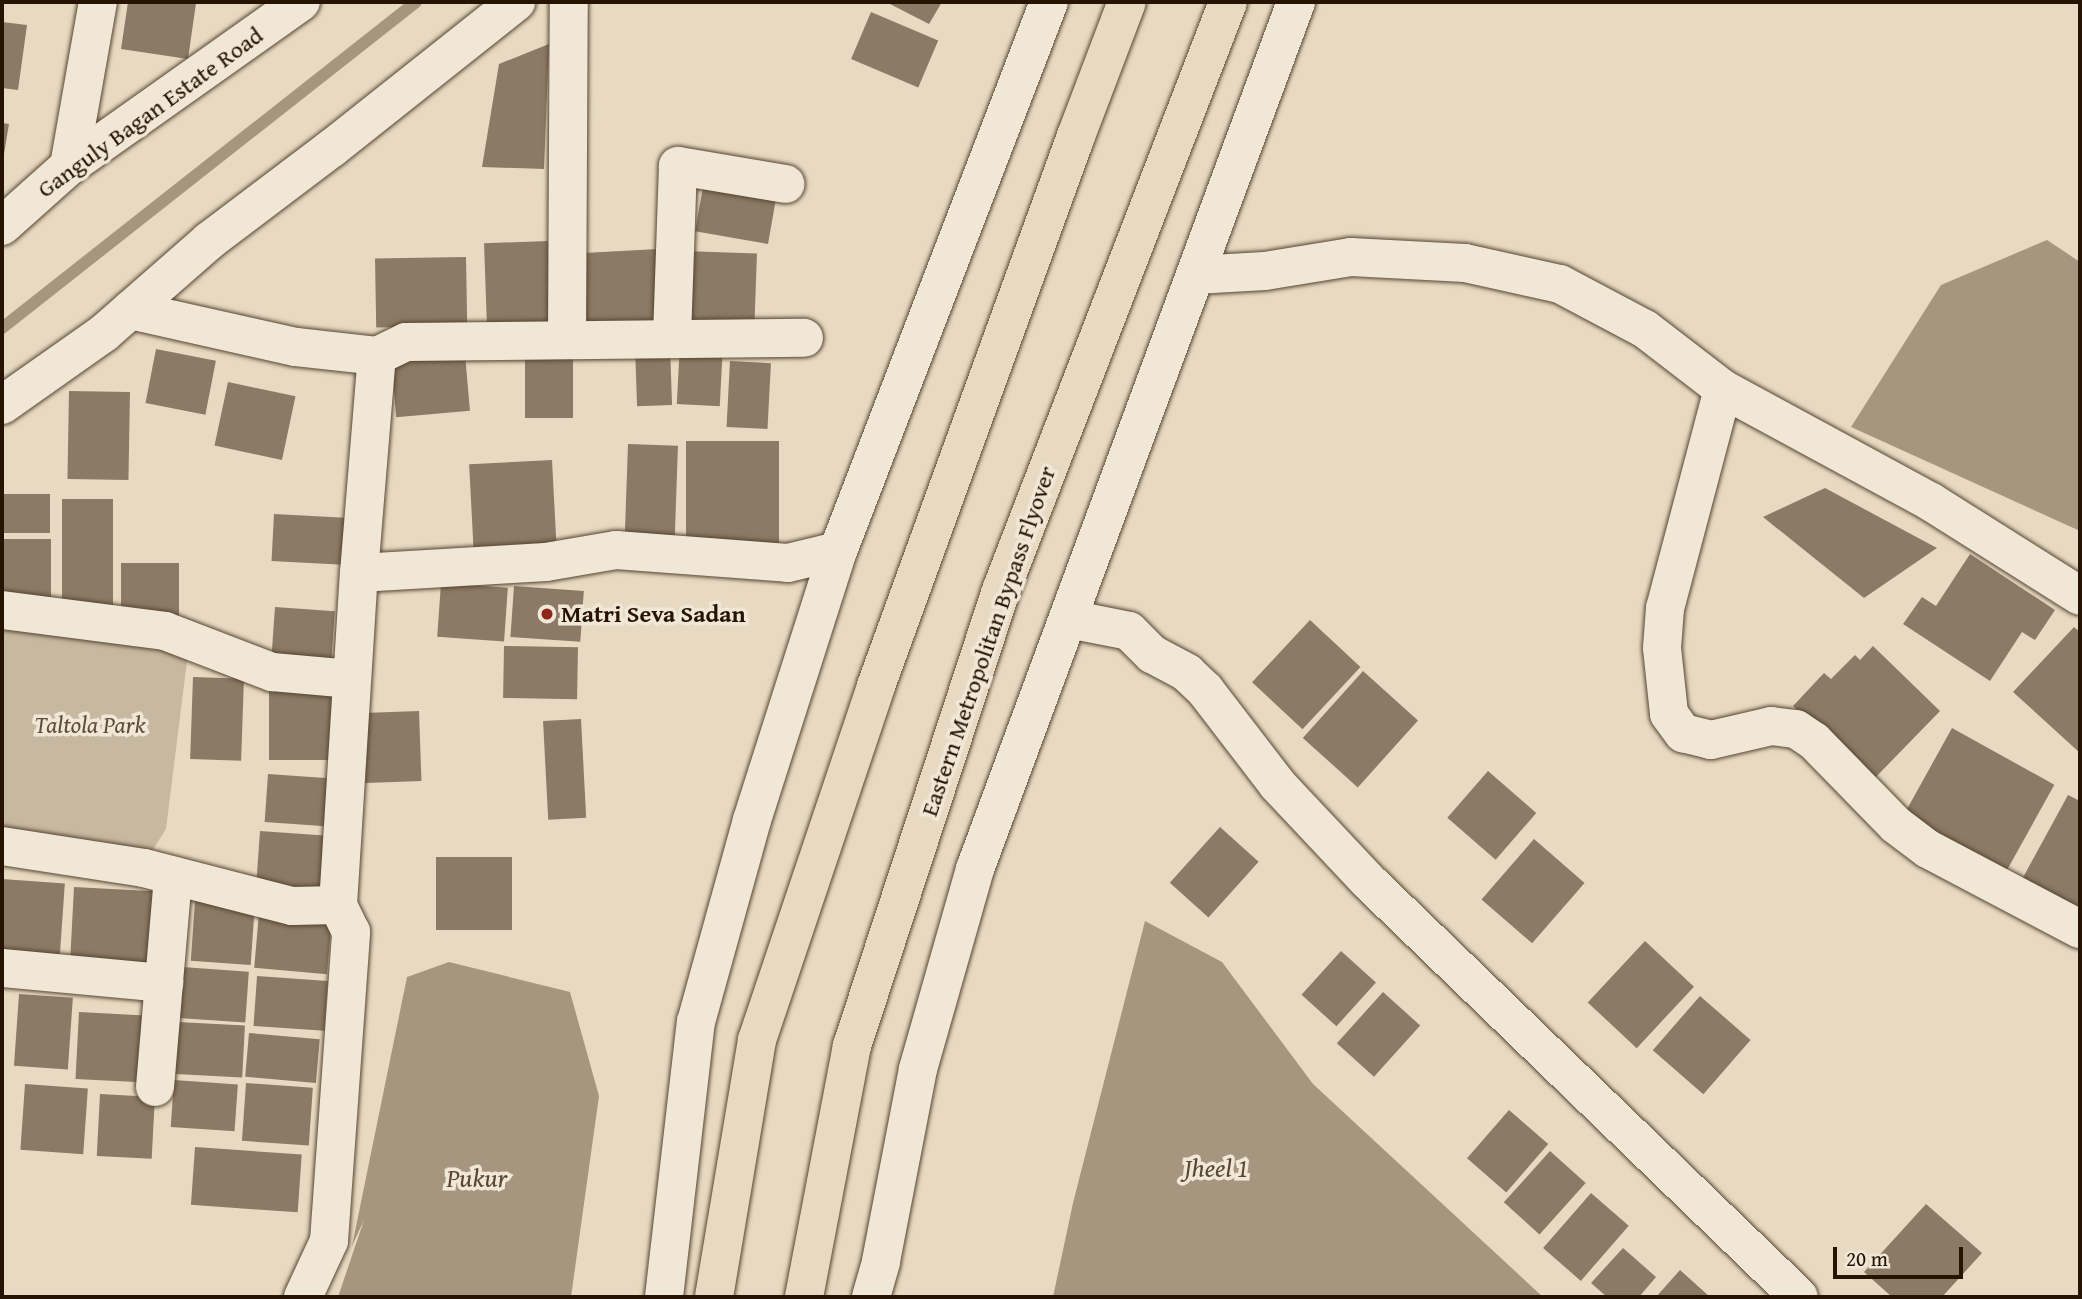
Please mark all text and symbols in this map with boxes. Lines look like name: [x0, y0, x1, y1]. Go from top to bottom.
street label: Ganguly Bagan Estate Road: [32, 21, 268, 203]
street label: Eastern Metropolitan Bypass Flyover: [914, 462, 1062, 820]
place label: Matri Seva Sadan: [561, 600, 746, 628]
marker: Matri Seva Sadan: [539, 606, 555, 622]
park label: Taltola Park: [34, 711, 146, 739]
water label: Jheel 1: [1184, 1152, 1248, 1184]
water label: Pukur: [447, 1162, 507, 1194]
scale bar: [1837, 1232, 1966, 1276]
text: 20 m: [1846, 1243, 1888, 1274]

